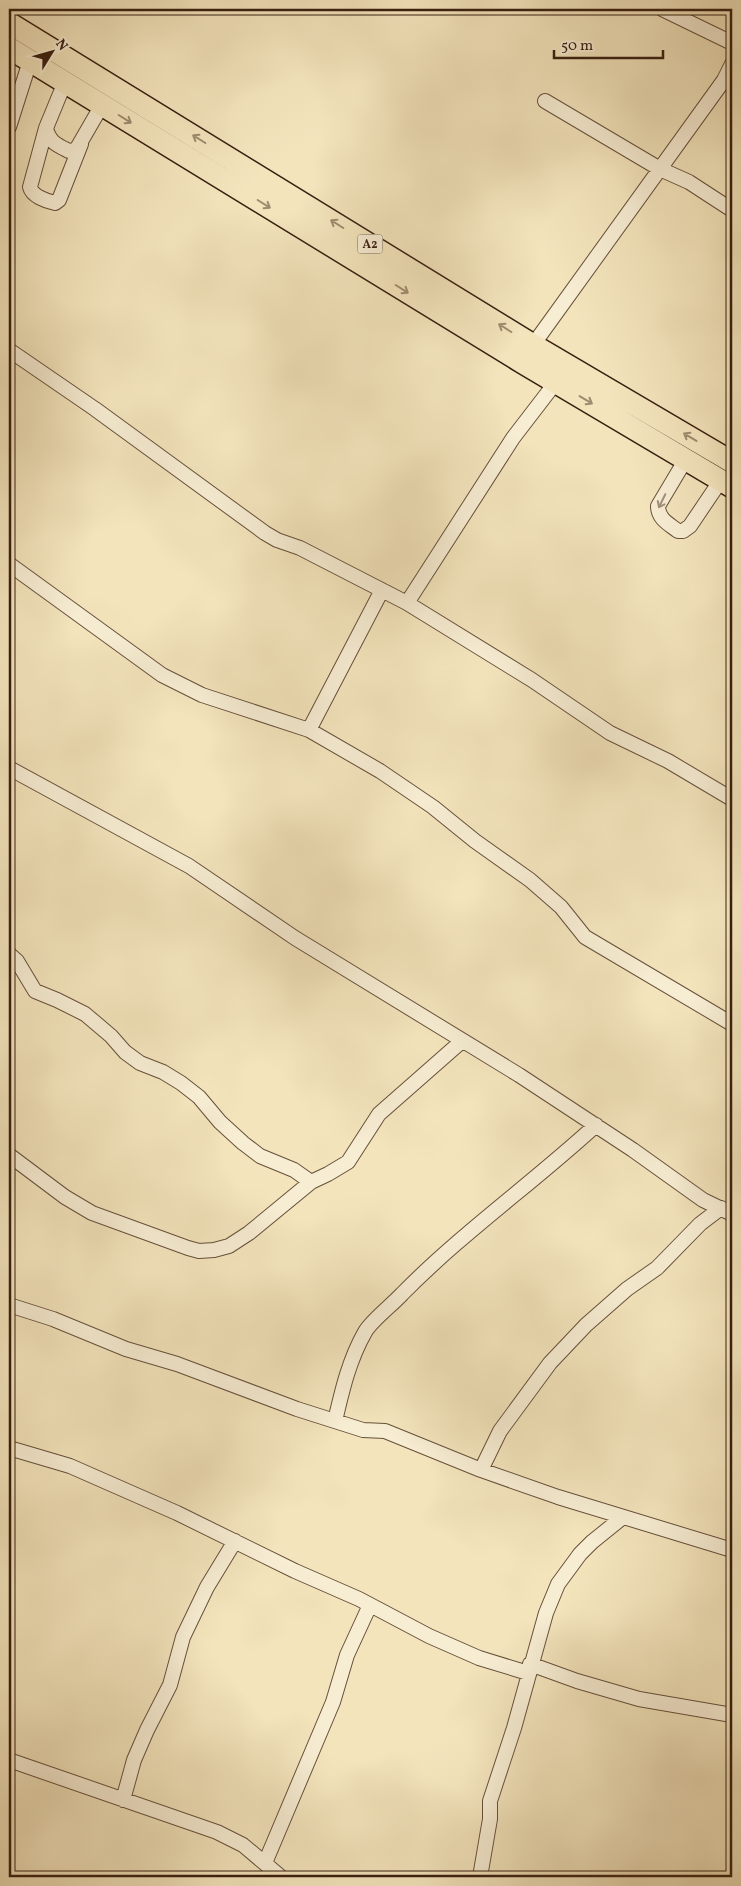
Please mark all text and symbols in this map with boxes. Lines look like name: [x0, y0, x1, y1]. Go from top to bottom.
north arrow: [28, 28, 78, 78]
scale bar: [554, 28, 662, 60]
text: N: [51, 35, 72, 55]
text: 50 m: [561, 36, 593, 57]
one-way arrow: [118, 114, 132, 124]
one-way arrow: [192, 134, 206, 144]
one-way arrow: [256, 199, 270, 209]
one-way arrow: [331, 219, 345, 229]
road number: A2: [358, 234, 382, 253]
one-way arrow: [395, 285, 409, 295]
one-way arrow: [499, 322, 513, 332]
one-way arrow: [579, 395, 594, 405]
one-way arrow: [684, 432, 698, 442]
one-way arrow: [656, 494, 666, 509]

